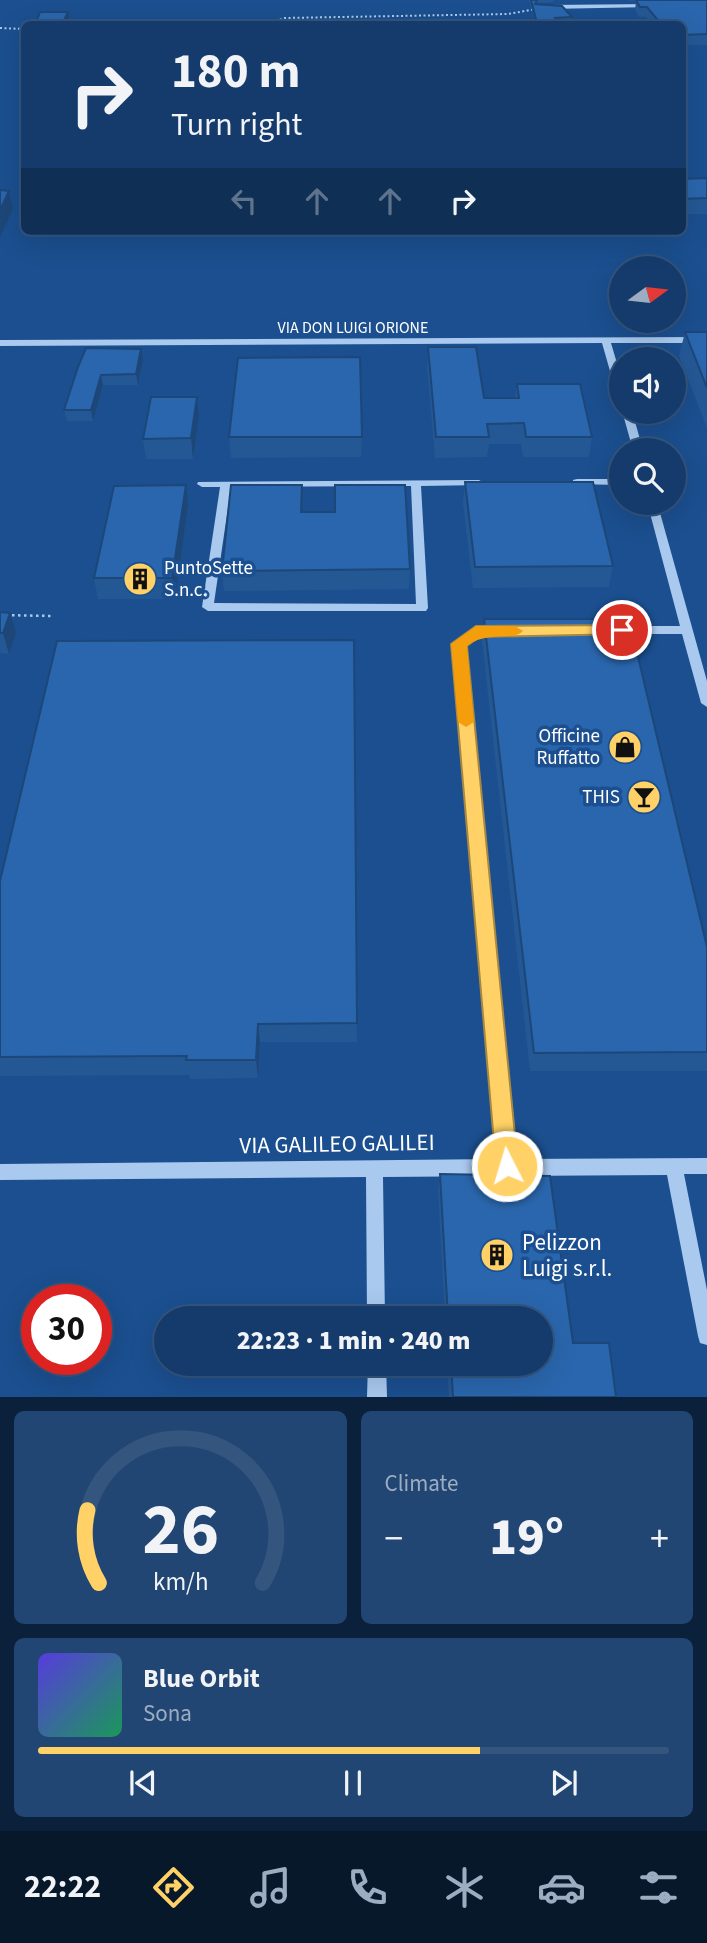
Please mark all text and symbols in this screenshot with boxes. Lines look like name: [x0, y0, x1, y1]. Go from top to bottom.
text: 180 m: [171, 37, 300, 107]
icon: right: [56, 49, 147, 140]
text: Turn right: [171, 102, 302, 148]
icon: left: [225, 182, 263, 220]
icon: ahead: [298, 182, 336, 220]
icon: ahead: [371, 182, 409, 220]
icon: right: [444, 182, 482, 220]
north arrow: [609, 256, 686, 332]
map controls: [609, 256, 686, 515]
street label: VIA DON LUIGI ORIONE: [278, 317, 428, 339]
button: sound: [609, 347, 686, 424]
button: search: [609, 438, 686, 515]
place label: PuntoSette S.n.c.: [164, 555, 253, 604]
building icon: PuntoSette S.n.c.: [121, 560, 159, 598]
pin: [592, 600, 652, 660]
icon: arrive: [603, 611, 641, 649]
place label: Officine Ruffatto: [536, 723, 600, 772]
shop icon: Officine Ruffatto: [606, 728, 644, 766]
bar icon: THIS: [625, 778, 663, 816]
place label: THIS: [582, 784, 620, 811]
street label: VIA GALILEO GALILEI: [239, 1126, 435, 1162]
position arrow: [470, 1129, 544, 1203]
place label: Pelizzon Luigi s.r.l.: [522, 1226, 612, 1285]
building icon: Pelizzon Luigi s.r.l.: [478, 1236, 516, 1274]
speed limit sign: 30: [21, 1284, 112, 1375]
text: 22:23 · 1 min · 240 m: [237, 1322, 470, 1359]
text: Climate: [385, 1467, 458, 1500]
text: 26: [142, 1479, 219, 1583]
text: 19°: [489, 1501, 564, 1575]
text: −: [385, 1512, 403, 1566]
text: +: [650, 1512, 669, 1566]
text: km/h: [153, 1564, 208, 1600]
text: Blue Orbit: [143, 1660, 260, 1697]
text: Sona: [143, 1697, 192, 1730]
icon: previous: [124, 1764, 162, 1802]
icon: pause: [334, 1764, 372, 1802]
icon: next: [545, 1764, 583, 1802]
icon: directions: [149, 1863, 198, 1912]
icon: music: [246, 1863, 295, 1912]
icon: phone: [343, 1863, 392, 1912]
icon: climate: [440, 1863, 489, 1912]
icon: car: [537, 1863, 586, 1912]
icon: filters: [634, 1863, 683, 1912]
text: 22:22: [24, 1864, 101, 1910]

